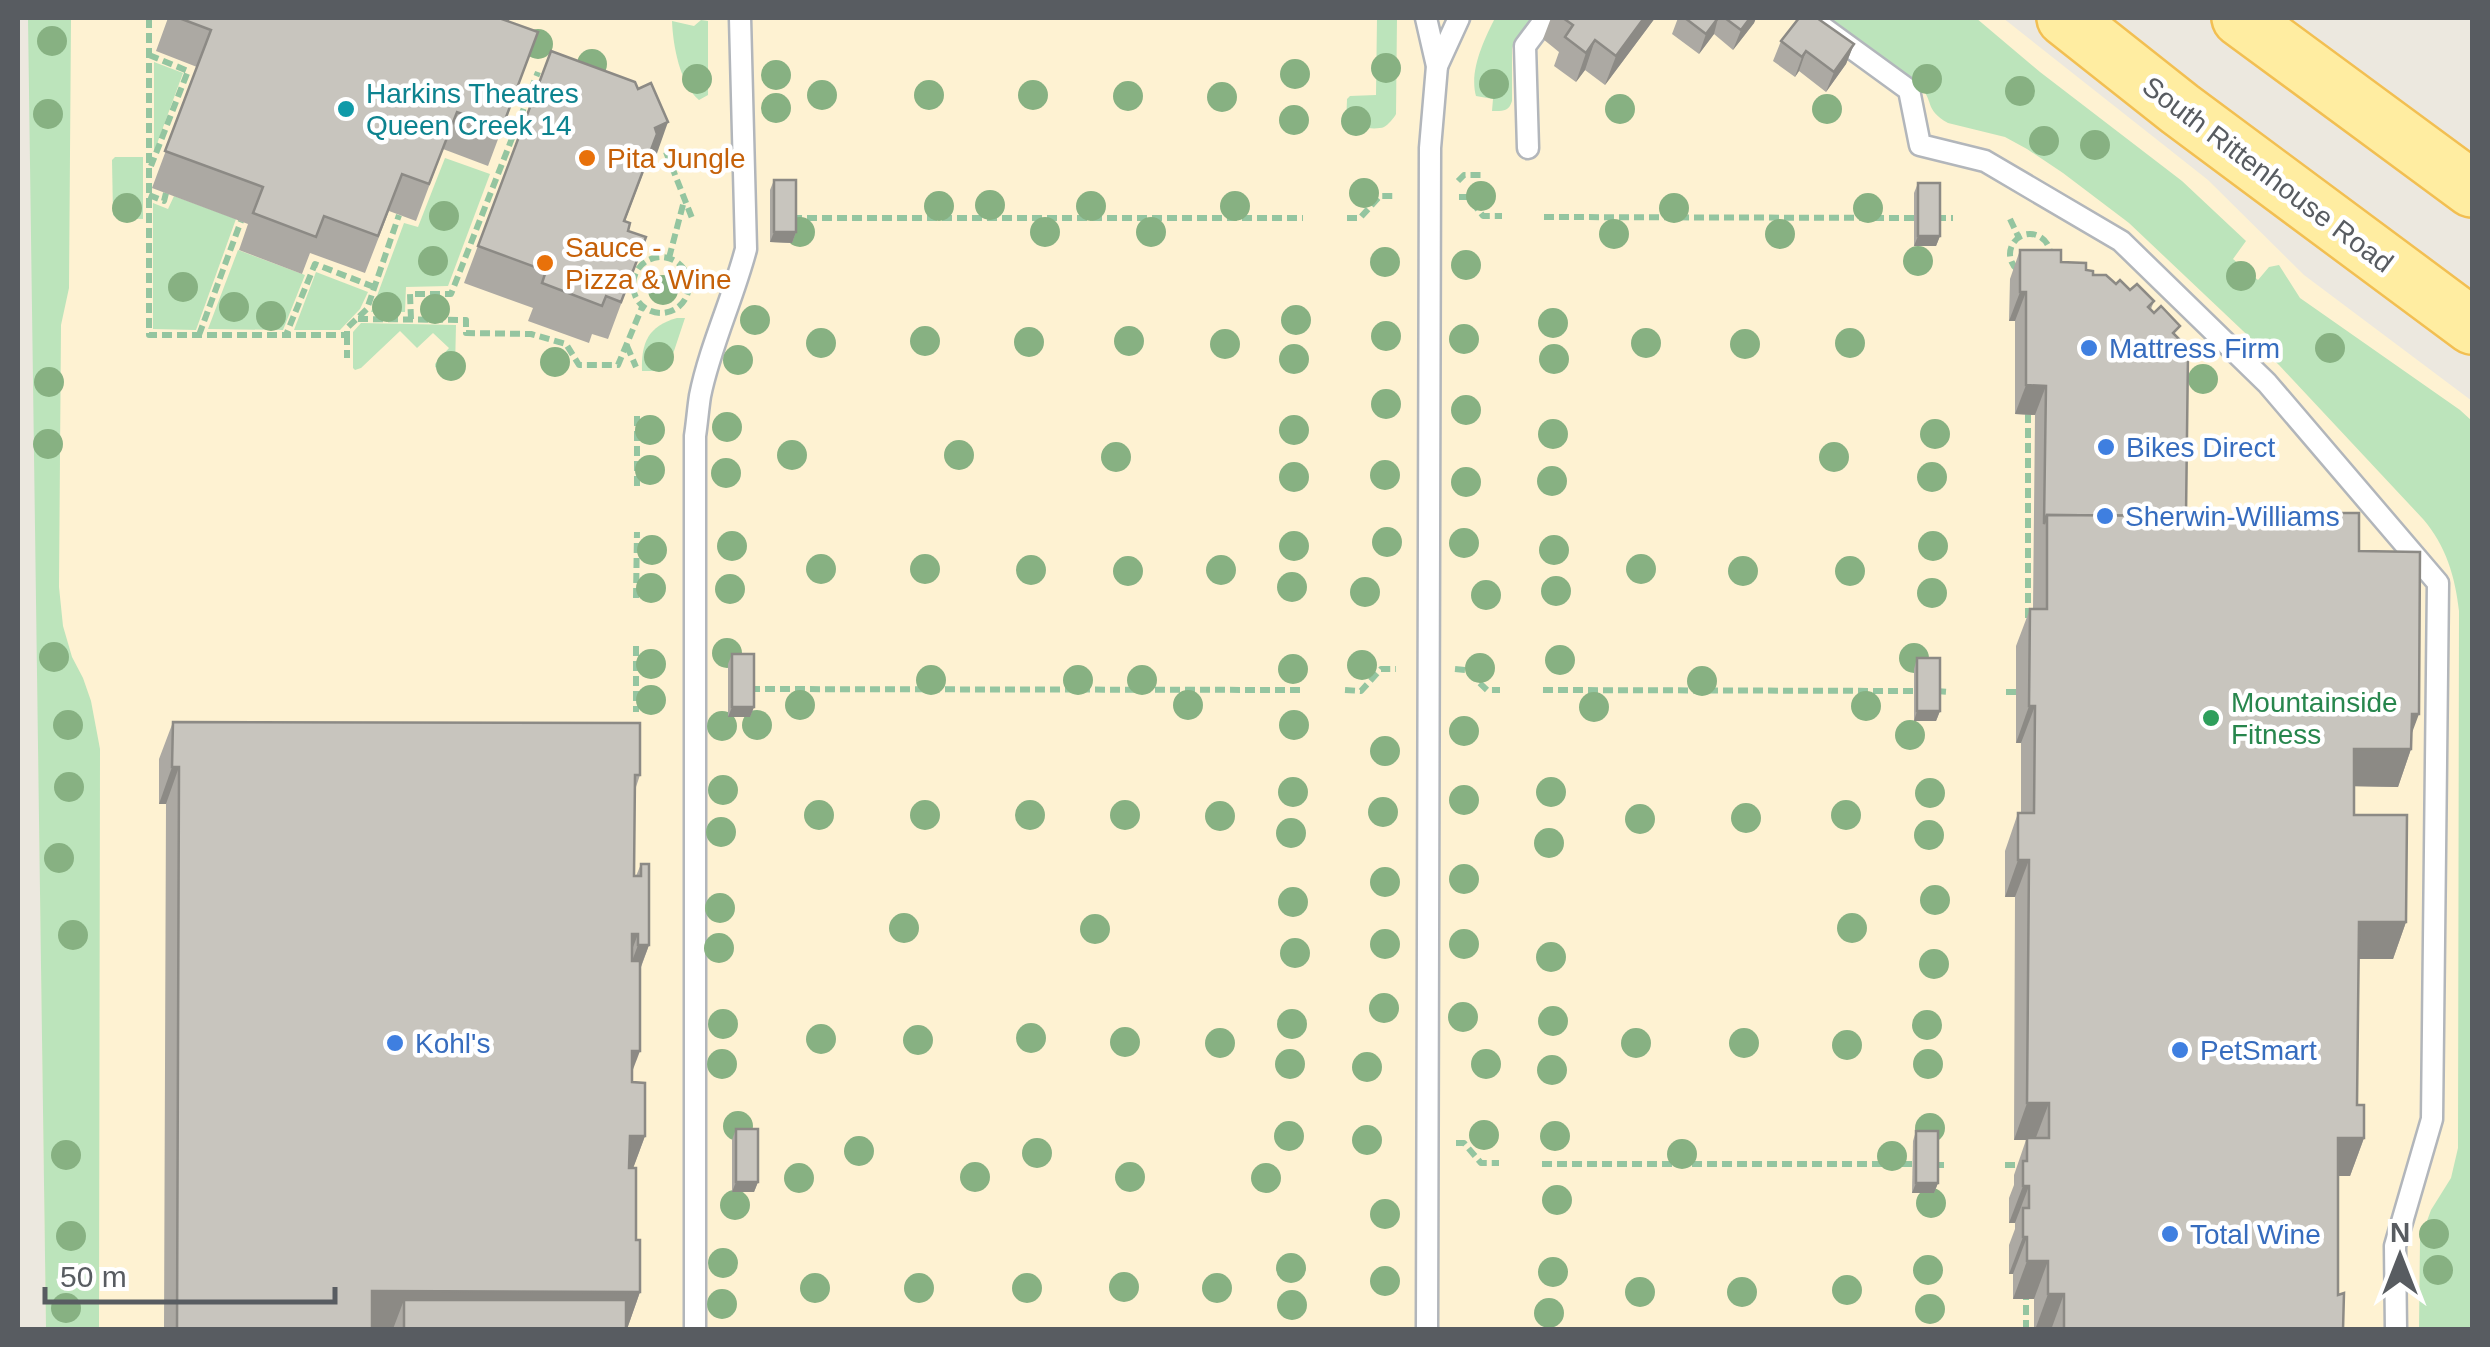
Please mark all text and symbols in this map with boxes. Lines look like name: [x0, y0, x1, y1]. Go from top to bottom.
street label: South Rittenhouse Road: [2137, 70, 2399, 279]
place label: Harkins Theatres Queen Creek 14: [366, 78, 579, 141]
marker: Harkins Theatres Queen Creek 14: [335, 98, 357, 120]
place label: Pita Jungle: [607, 143, 746, 174]
marker: Pita Jungle: [576, 147, 598, 169]
place label: Sauce - Pizza & Wine: [565, 232, 732, 295]
marker: Sauce - Pizza & Wine: [534, 252, 556, 274]
place label: Mattress Firm: [2109, 333, 2280, 364]
marker: Mattress Firm: [2078, 337, 2100, 359]
place label: Bikes Direct: [2126, 432, 2276, 463]
marker: Bikes Direct: [2095, 436, 2117, 458]
place label: Sherwin-Williams: [2125, 501, 2340, 532]
marker: Sherwin-Williams: [2094, 505, 2116, 527]
place label: Mountainside Fitness: [2231, 687, 2398, 750]
marker: Mountainside Fitness: [2200, 707, 2222, 729]
place label: Kohl's: [415, 1028, 490, 1059]
marker: Kohl's: [384, 1032, 406, 1054]
place label: PetSmart: [2200, 1035, 2317, 1066]
marker: PetSmart: [2169, 1039, 2191, 1061]
north arrow: [2350, 1207, 2450, 1307]
text: N: [2390, 1217, 2410, 1248]
place label: Total Wine: [2190, 1219, 2321, 1250]
marker: Total Wine: [2159, 1223, 2181, 1245]
scale bar: [45, 1242, 335, 1304]
text: 50 m: [60, 1260, 127, 1293]

